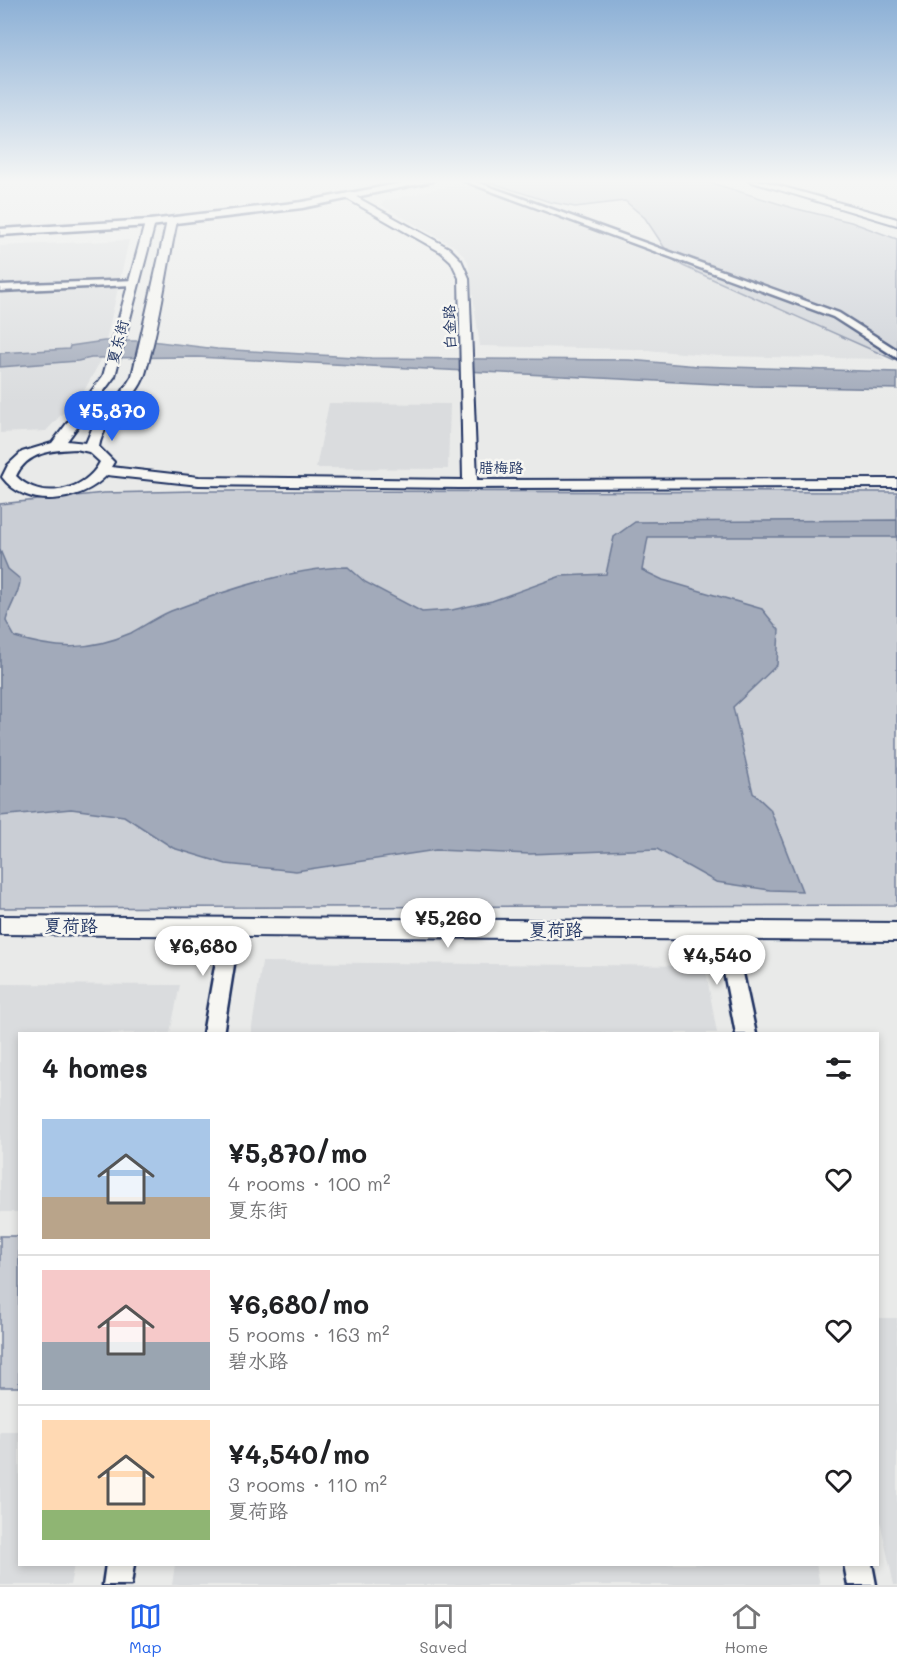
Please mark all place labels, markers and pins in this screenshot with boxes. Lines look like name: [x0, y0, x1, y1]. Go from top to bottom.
pin: ¥5,870: [63, 391, 161, 442]
pin: ¥5,260: [399, 898, 497, 949]
pin: ¥6,680: [154, 926, 252, 977]
pin: ¥4,540: [668, 935, 766, 986]

